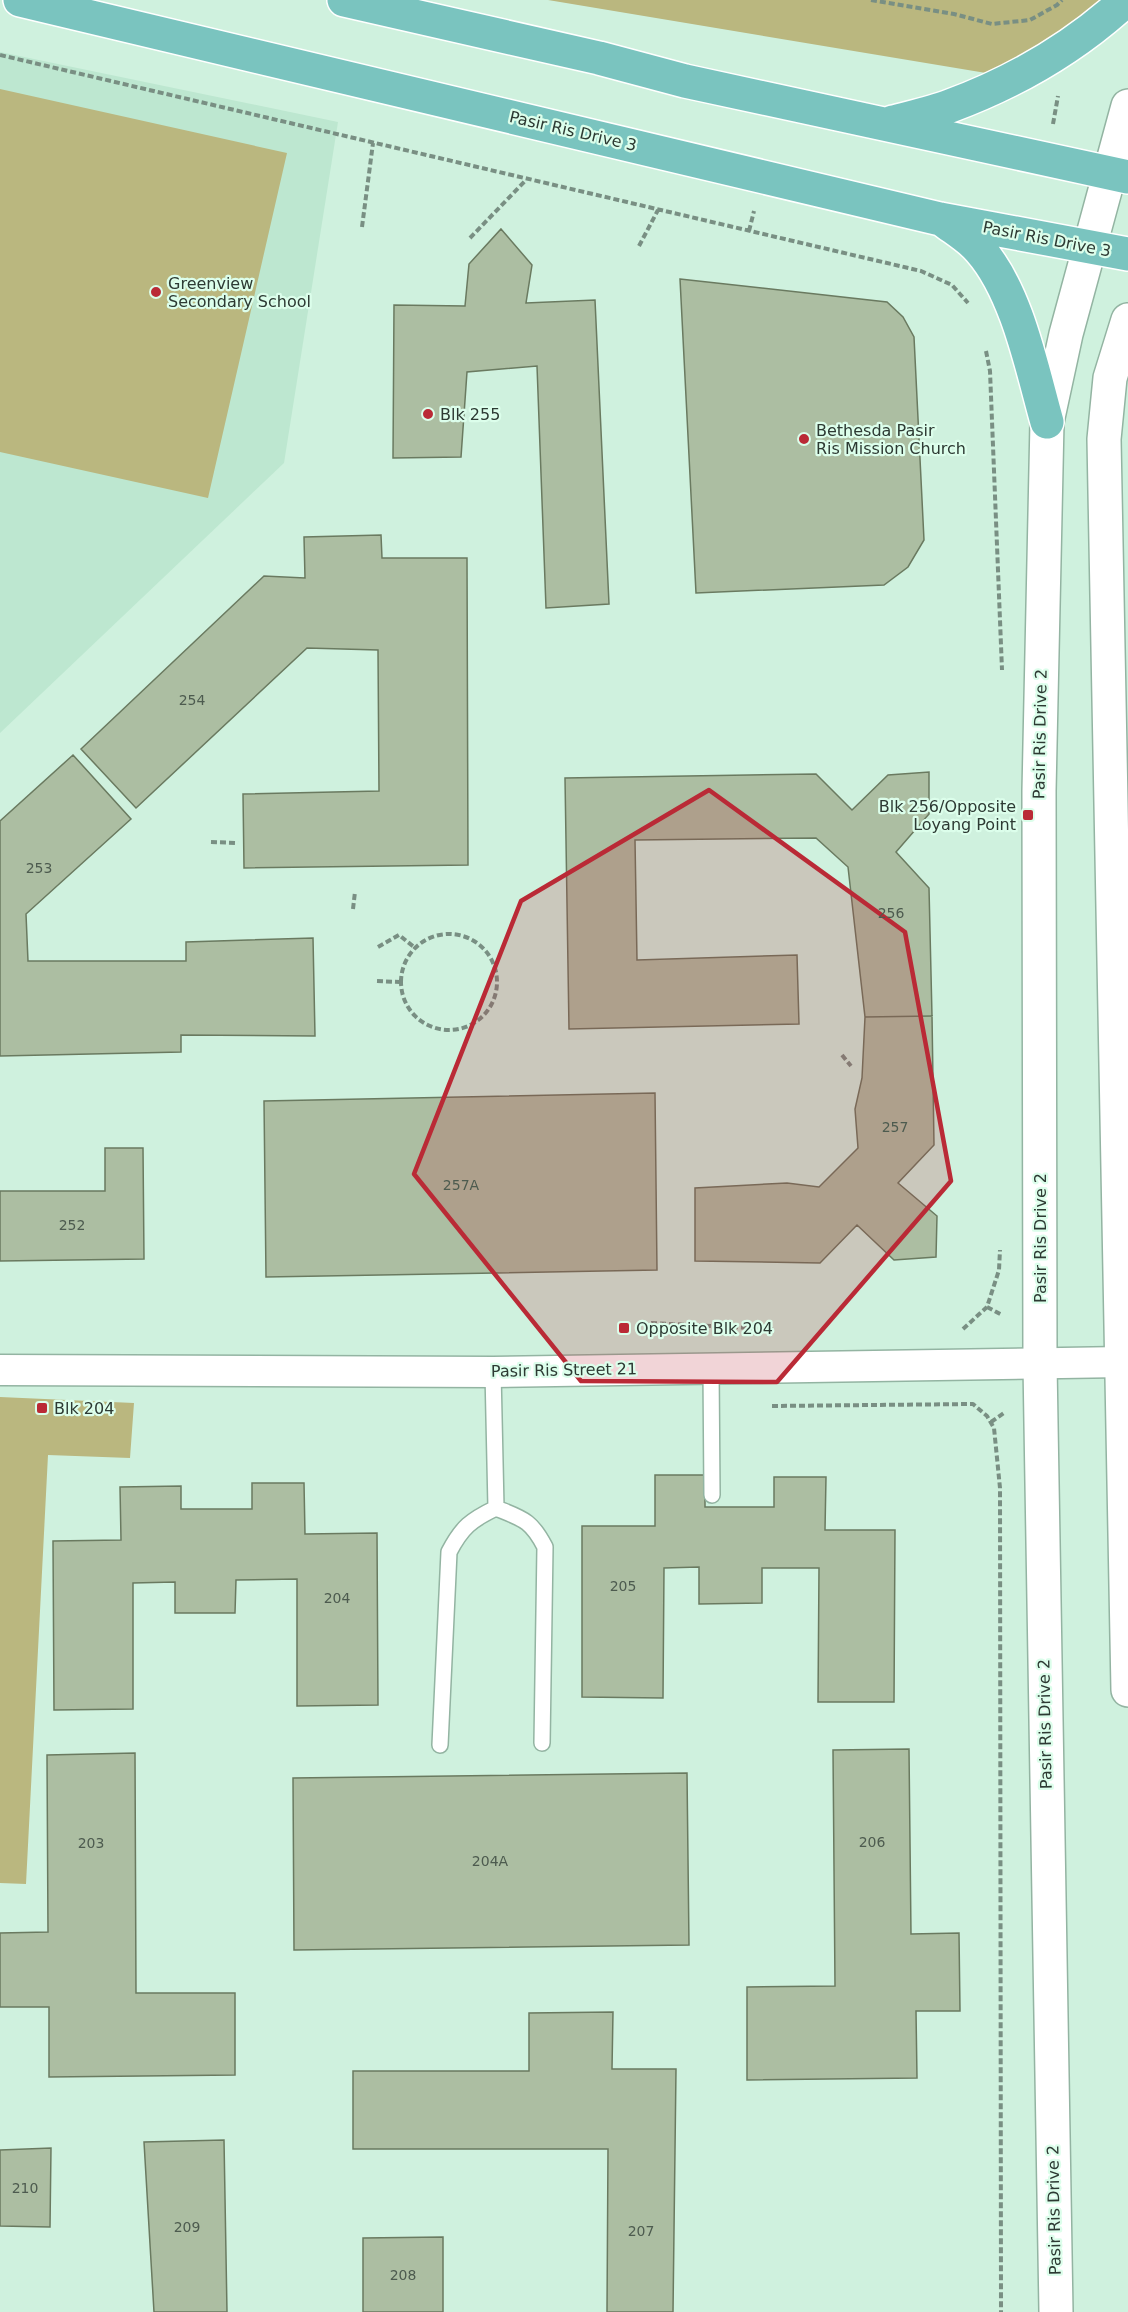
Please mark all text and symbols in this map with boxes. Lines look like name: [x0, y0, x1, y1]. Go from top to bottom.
street label: Pasir Ris Drive 3: [507, 107, 639, 155]
street label: Pasir Ris Drive 3: [981, 217, 1113, 261]
place label: Greenview Secondary School: [168, 274, 311, 311]
marker: Greenview Secondary School: [149, 285, 163, 299]
place label: Blk 255: [440, 405, 500, 424]
marker: Blk 255: [421, 407, 435, 421]
place label: Bethesda Pasir Ris Mission Church: [816, 421, 966, 458]
marker: Bethesda Pasir Ris Mission Church: [797, 432, 811, 446]
street label: Pasir Ris Drive 2: [1029, 669, 1051, 799]
house number: 254: [179, 692, 205, 708]
place label: Blk 256/Opposite Loyang Point: [879, 797, 1016, 834]
marker: Blk 256/Opposite Loyang Point: [1021, 808, 1035, 822]
house number: 253: [26, 860, 52, 876]
house number: 256: [878, 905, 904, 921]
house number: 257: [882, 1119, 908, 1135]
street label: Pasir Ris Drive 2: [1031, 1173, 1050, 1303]
house number: 257A: [443, 1177, 480, 1193]
house number: 252: [59, 1217, 85, 1233]
place label: Opposite Blk 204: [636, 1319, 773, 1338]
marker: Opposite Blk 204: [617, 1321, 631, 1335]
street label: Pasir Ris Street 21: [491, 1359, 637, 1381]
place label: Blk 204: [54, 1399, 114, 1418]
marker: Blk 204: [35, 1401, 49, 1415]
house number: 205: [610, 1578, 636, 1594]
house number: 204: [324, 1590, 350, 1606]
street label: Pasir Ris Drive 2: [1034, 1659, 1056, 1789]
house number: 206: [859, 1834, 885, 1850]
house number: 203: [78, 1835, 104, 1851]
house number: 204A: [472, 1853, 509, 1869]
street label: Pasir Ris Drive 2: [1043, 2145, 1065, 2275]
house number: 210: [12, 2180, 38, 2196]
house number: 209: [174, 2219, 200, 2235]
house number: 207: [628, 2223, 654, 2239]
house number: 208: [390, 2267, 416, 2283]

